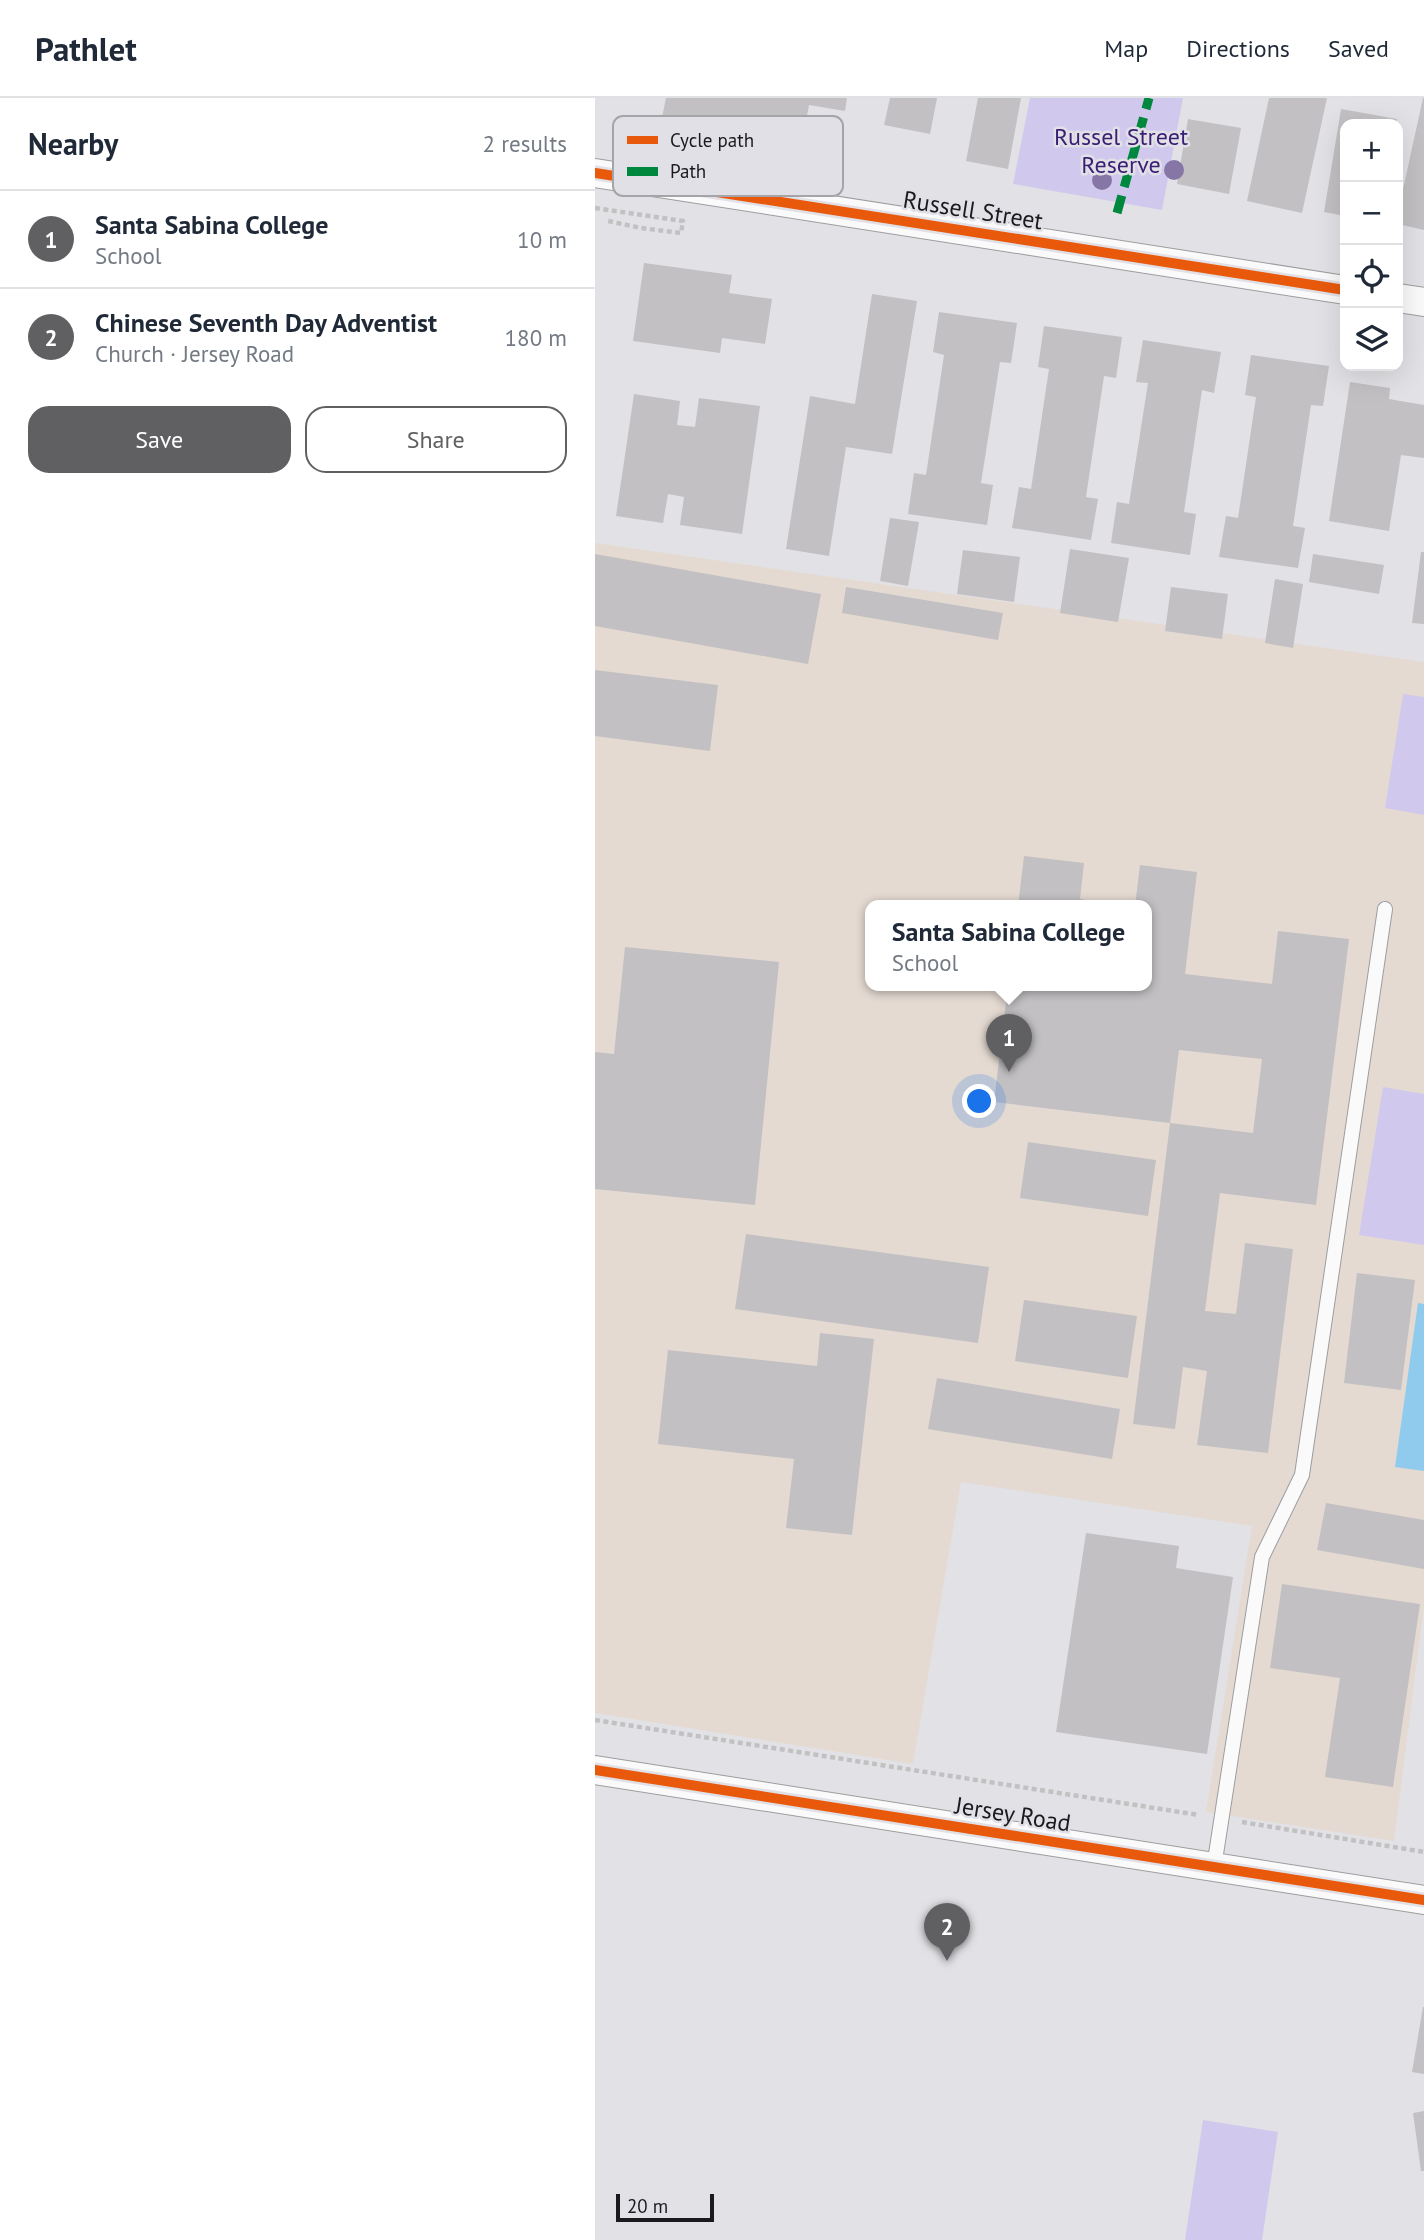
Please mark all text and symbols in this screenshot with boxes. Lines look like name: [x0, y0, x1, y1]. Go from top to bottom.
text: Pathlet: [35, 27, 137, 70]
text: Map: [1104, 33, 1148, 64]
text: Directions: [1186, 33, 1290, 64]
text: Saved: [1328, 33, 1389, 64]
legend: [613, 116, 843, 196]
map controls: [1340, 119, 1403, 371]
button: +: [1340, 119, 1403, 182]
park label: Russel Street Reserve: [1054, 121, 1188, 180]
text: Nearby: [28, 124, 118, 163]
text: Cycle path: [670, 128, 754, 152]
text: 2 results: [483, 129, 567, 158]
text: Path: [670, 159, 706, 183]
button: −: [1340, 182, 1403, 245]
street label: Russell Street: [901, 184, 1045, 236]
text: Santa Sabina College: [95, 208, 328, 241]
text: 1: [44, 225, 58, 254]
text: 10 m: [517, 225, 567, 254]
text: School: [95, 241, 162, 270]
button: locate: [1340, 245, 1403, 308]
text: Chinese Seventh Day Adventist: [95, 306, 437, 339]
button: layers: [1340, 308, 1403, 371]
text: 2: [44, 323, 58, 352]
text: 180 m: [505, 323, 567, 352]
text: Church · Jersey Road: [95, 339, 294, 368]
button: Save: [28, 406, 291, 473]
button: Share: [305, 406, 567, 473]
popup: [865, 900, 1152, 991]
text: Santa Sabina College: [892, 915, 1125, 948]
text: School: [892, 948, 958, 977]
pin: 1: [986, 1014, 1032, 1072]
your location: [962, 1084, 996, 1118]
street label: Jersey Road: [952, 1789, 1073, 1838]
pin: 2: [924, 1903, 970, 1961]
scale bar: [616, 2191, 714, 2223]
text: 20 m: [627, 2194, 668, 2218]

